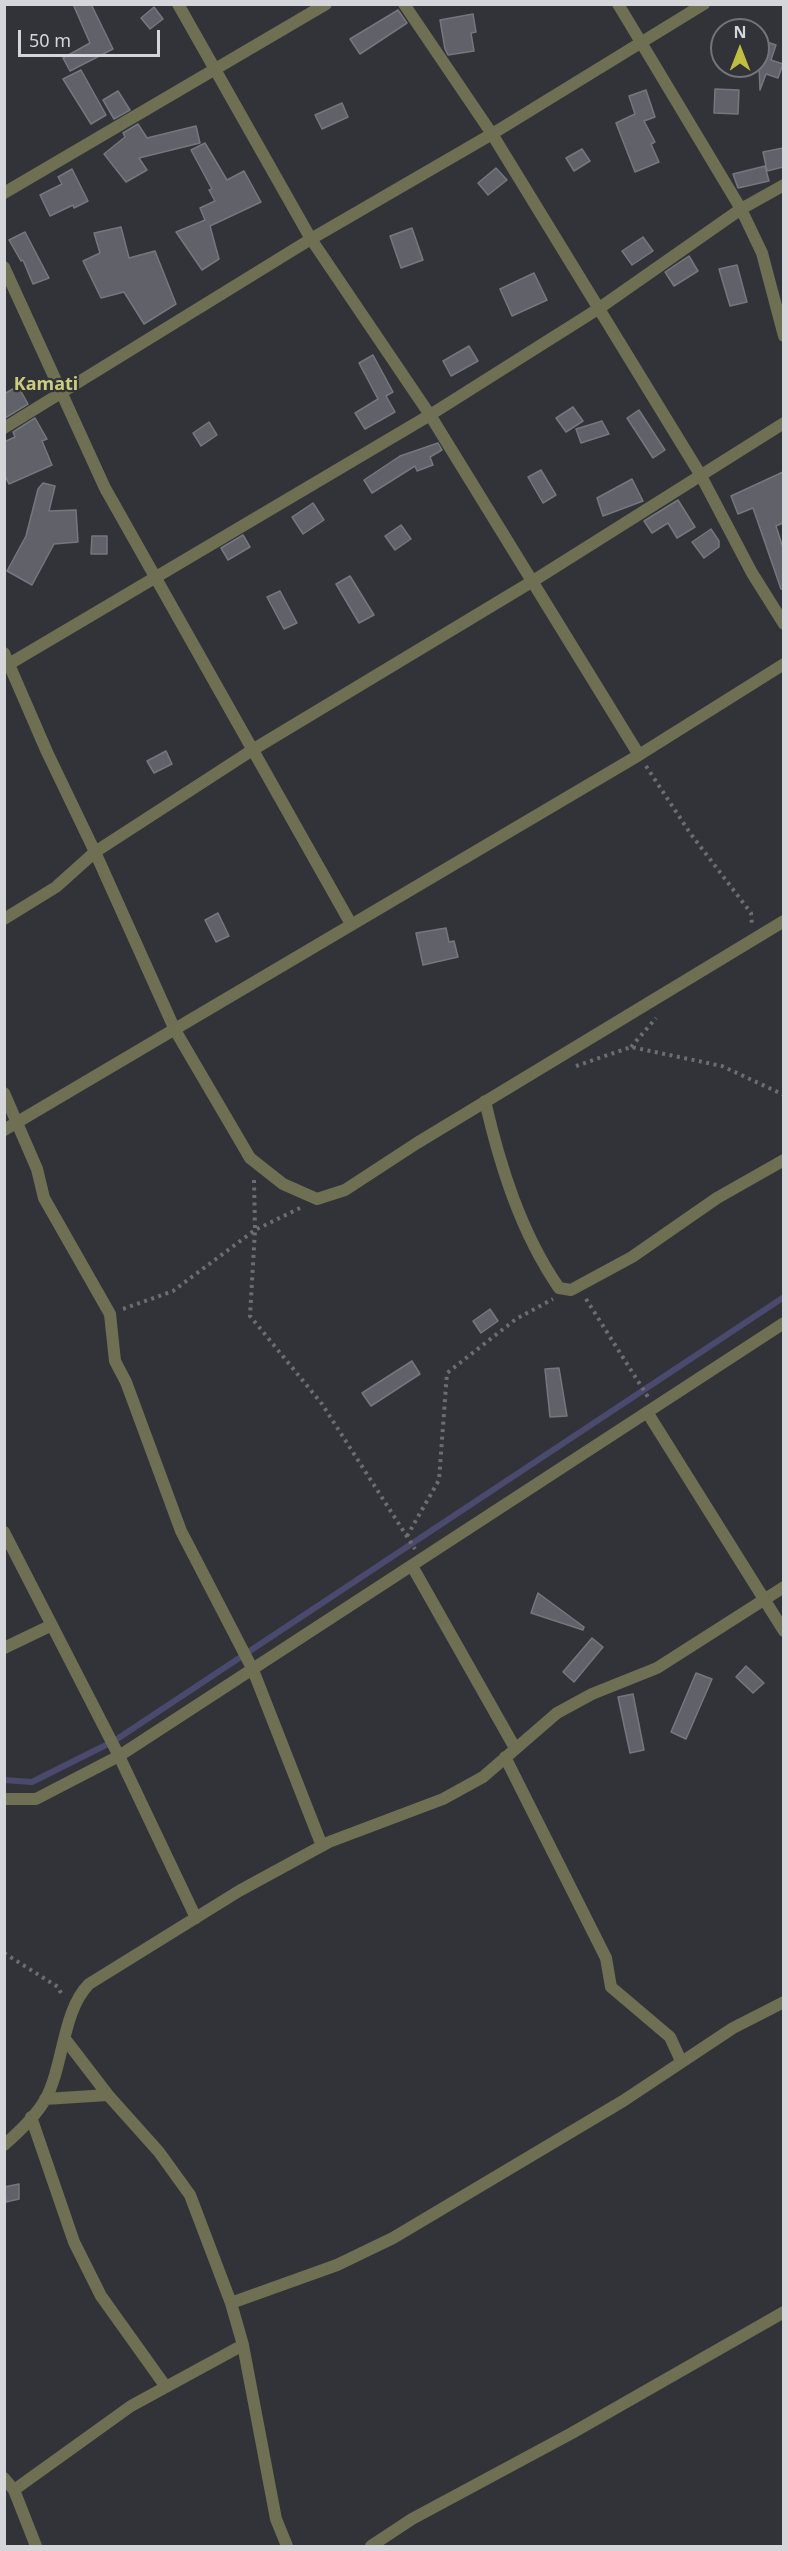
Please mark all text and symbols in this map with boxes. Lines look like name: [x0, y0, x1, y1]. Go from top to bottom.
scale bar: [21, 18, 164, 56]
north arrow: [710, 18, 770, 78]
text: N: [733, 21, 747, 43]
text: 50 m: [29, 28, 71, 52]
district label: Kamati: [14, 374, 78, 396]

